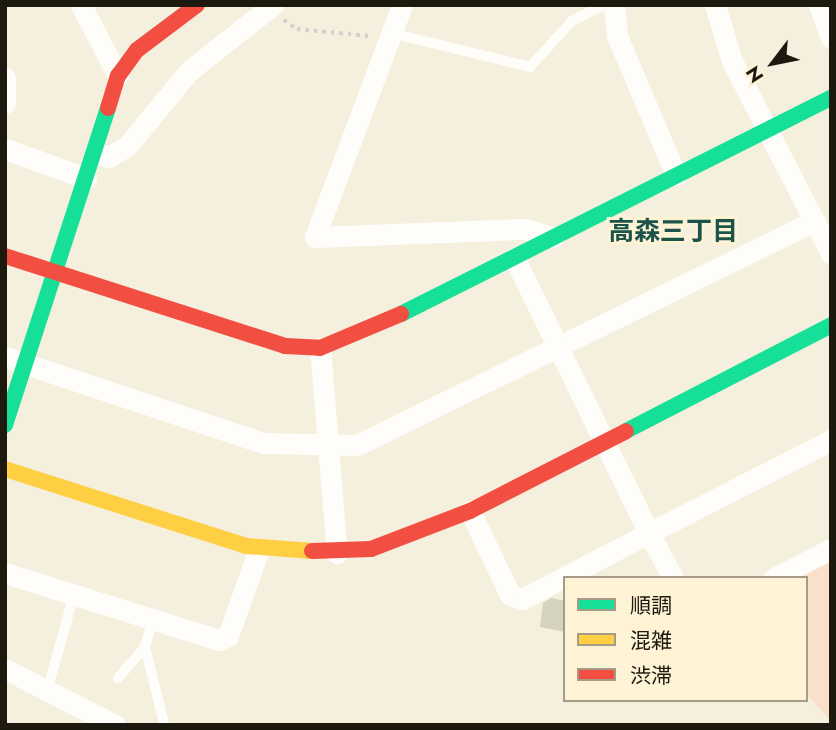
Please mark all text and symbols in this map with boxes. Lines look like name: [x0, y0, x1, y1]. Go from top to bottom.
north arrow: [738, 28, 808, 98]
text: N: [739, 61, 770, 88]
district label: 高森三丁目: [608, 216, 738, 248]
legend: [563, 576, 808, 702]
text: 順調: [630, 591, 672, 621]
text: 混雑: [630, 626, 672, 656]
text: 渋滞: [630, 661, 672, 691]

